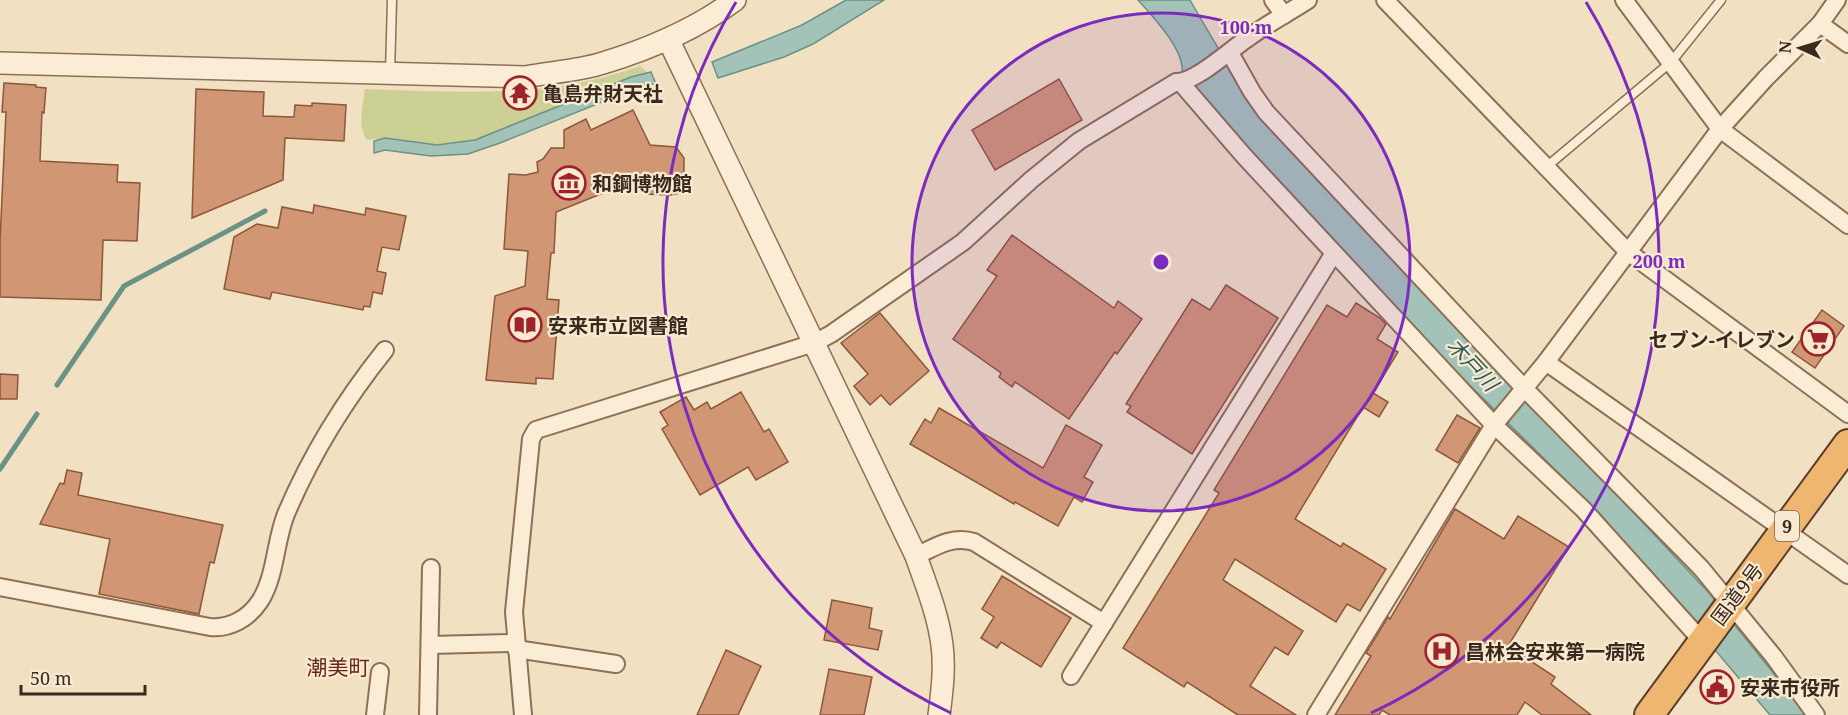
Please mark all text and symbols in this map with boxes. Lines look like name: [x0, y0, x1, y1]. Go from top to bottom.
text: 100 m: [1220, 15, 1273, 39]
north arrow: [1770, 18, 1830, 78]
text: N: [1774, 40, 1796, 54]
temple icon: 亀島弁財天社: [502, 75, 538, 111]
place label: 亀島弁財天社: [543, 80, 663, 107]
museum icon: 和鋼博物館: [551, 165, 587, 201]
place label: 和鋼博物館: [592, 170, 692, 197]
text: 200 m: [1633, 249, 1686, 273]
centre of rings: [1151, 252, 1171, 272]
library icon: 安来市立図書館: [507, 307, 543, 343]
place label: 安来市立図書館: [548, 312, 688, 339]
supermarket icon: セブン-イレブン: [1800, 321, 1836, 357]
place label: セブン-イレブン: [1649, 326, 1795, 353]
water label: 木戸川: [1441, 331, 1506, 398]
road number: 9: [1775, 511, 1799, 541]
street label: 国道9号: [1705, 557, 1769, 631]
hospital icon: 昌林会安来第一病院: [1424, 633, 1460, 669]
place label: 昌林会安来第一病院: [1465, 638, 1645, 665]
district label: 潮美町: [307, 653, 370, 681]
scale bar: [21, 658, 146, 696]
text: 50 m: [30, 666, 72, 690]
public building icon: 安来市役所: [1699, 669, 1735, 705]
place label: 安来市役所: [1740, 674, 1840, 701]

